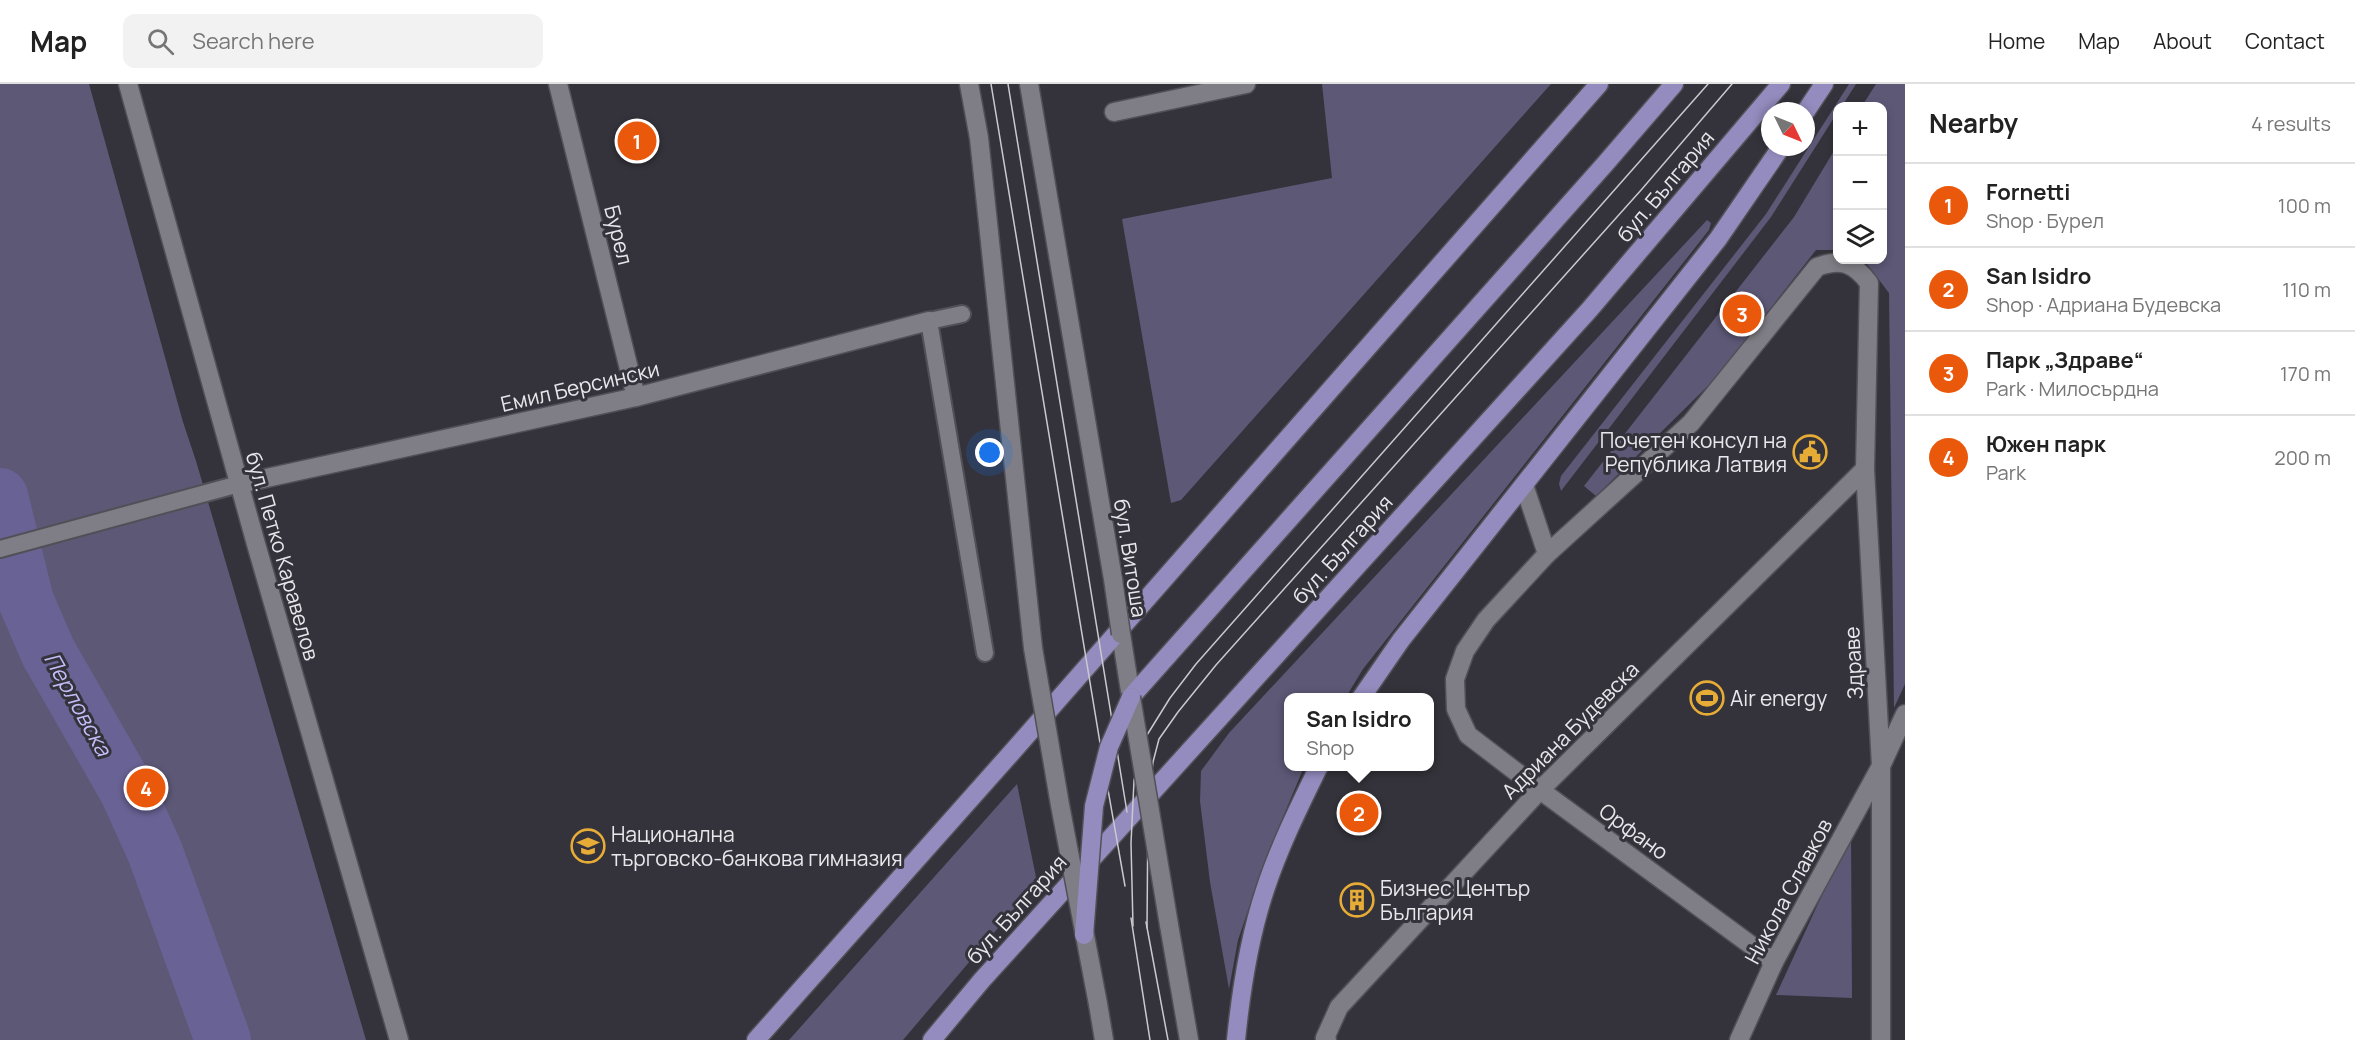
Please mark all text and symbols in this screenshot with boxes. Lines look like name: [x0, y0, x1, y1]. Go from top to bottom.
search box: [123, 14, 543, 68]
text: Map: [30, 22, 87, 60]
icon: search: [144, 25, 177, 58]
text: Search here: [192, 26, 315, 56]
text: Home: [1988, 27, 2045, 55]
text: Map: [2078, 27, 2120, 55]
text: About: [2153, 27, 2212, 55]
text: Contact: [2245, 27, 2325, 55]
north arrow: [1761, 102, 1815, 156]
map controls: [1833, 102, 1887, 264]
button: +: [1833, 102, 1887, 156]
text: Nearby: [1929, 105, 2018, 141]
text: 4 results: [2251, 110, 2331, 137]
pin: 1: [618, 118, 656, 164]
street label: бул. България: [1610, 124, 1720, 248]
button: −: [1833, 156, 1887, 210]
text: Fornetti: [1986, 177, 2070, 207]
text: 1: [1944, 192, 1953, 219]
text: 100 m: [2278, 192, 2331, 219]
street label: Бурел: [598, 202, 640, 268]
text: Shop · Бурел: [1986, 207, 2104, 234]
button: layers: [1833, 210, 1887, 264]
text: San Isidro: [1986, 261, 2091, 291]
text: 2: [1943, 276, 1954, 303]
text: 110 m: [2282, 276, 2331, 303]
text: Shop · Адриана Будевска: [1986, 291, 2221, 318]
pin: 3: [1722, 292, 1762, 336]
text: Парк „Здраве“: [1986, 345, 2144, 375]
street label: Емил Берсински: [498, 354, 662, 418]
text: 3: [1943, 360, 1954, 387]
text: 170 m: [2280, 360, 2331, 387]
text: Park · Милосърдна: [1986, 375, 2159, 402]
place label: Почетен консул на Република Латвия: [1600, 426, 1787, 478]
text: Южен парк: [1986, 429, 2106, 459]
public building icon: Почетен консул на Република Латвия: [1792, 434, 1828, 470]
your location: [975, 438, 1004, 467]
text: 4: [1942, 444, 1955, 471]
text: 200 m: [2274, 444, 2331, 471]
street label: бул. Петко Каравелов: [240, 448, 326, 664]
text: Park: [1986, 459, 2026, 486]
street label: бул. България: [1286, 489, 1398, 609]
street label: бул. Витоша: [1108, 497, 1154, 619]
street label: Здраве: [1837, 626, 1869, 700]
water label: Перловска: [37, 647, 120, 763]
street label: Адриана Будевска: [1495, 655, 1645, 805]
sports icon: Air energy: [1689, 680, 1725, 716]
place label: Air energy: [1730, 684, 1827, 712]
popup: [1284, 693, 1434, 771]
text: San Isidro: [1306, 704, 1412, 734]
text: Shop: [1306, 734, 1354, 761]
pin: 4: [126, 766, 166, 810]
pin: 2: [1340, 790, 1378, 836]
street label: Орфано: [1594, 796, 1674, 866]
street label: Никола Славков: [1738, 813, 1838, 969]
place label: Национална търговско-банкова гимназия: [611, 820, 903, 872]
school or university icon: Национална търговско-банкова гимназия: [570, 828, 606, 864]
street label: бул. България: [960, 849, 1072, 969]
place label: Бизнес Център България: [1380, 874, 1530, 926]
building icon: Бизнес Център България: [1339, 882, 1375, 918]

